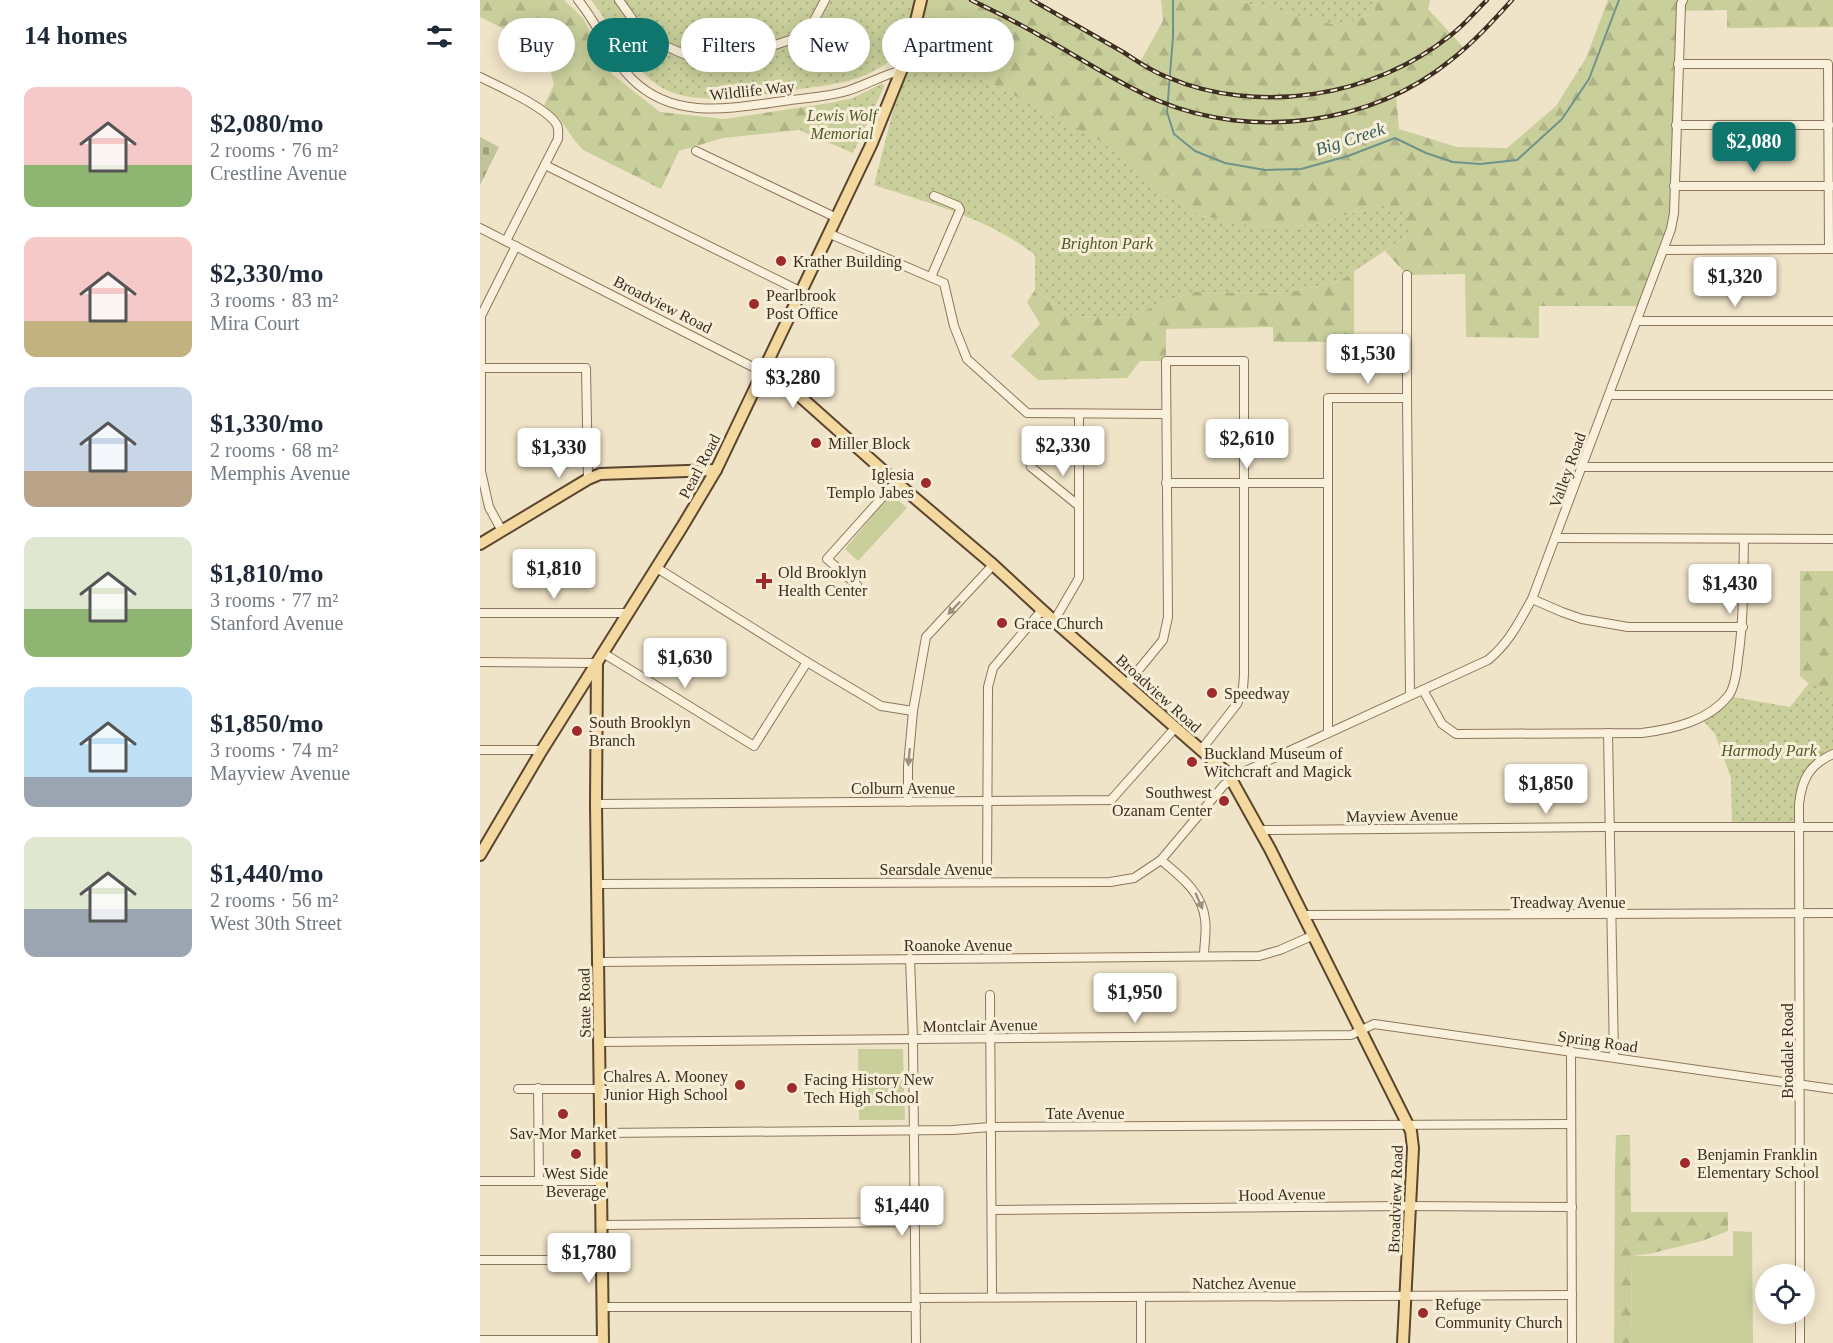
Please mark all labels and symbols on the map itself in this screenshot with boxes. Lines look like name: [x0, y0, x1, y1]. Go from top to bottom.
street label: Wildlife Way: [709, 78, 795, 104]
park label: Lewis Wolf Memorial: [806, 107, 880, 142]
water label: Big Creek: [1313, 118, 1388, 160]
pin: $2,080: [1705, 122, 1803, 173]
park label: Brighton Park: [1061, 235, 1154, 253]
place label: Krather Building: [793, 253, 902, 271]
marker: Krather Building: [774, 254, 788, 268]
pin: $1,320: [1686, 257, 1784, 308]
street label: Broadview Road: [611, 272, 715, 337]
place label: Pearlbrook Post Office: [766, 287, 838, 322]
marker: Pearlbrook Post Office: [747, 297, 761, 311]
pin: $1,530: [1319, 334, 1417, 385]
pin: $3,280: [744, 358, 842, 409]
pin: $2,610: [1198, 419, 1296, 470]
pin: $2,330: [1014, 426, 1112, 477]
pin: $1,330: [510, 428, 608, 479]
street label: Valley Road: [1546, 430, 1590, 510]
street label: Pearl Road: [675, 431, 724, 501]
place label: Miller Block: [828, 435, 910, 452]
marker: Miller Block: [809, 436, 823, 450]
place label: Iglesia Templo Jabes: [827, 466, 914, 502]
marker: Iglesia Templo Jabes: [919, 476, 933, 490]
pin: $1,810: [505, 549, 603, 600]
place label: Old Brooklyn Health Center: [778, 564, 868, 599]
pin: $1,430: [1681, 564, 1779, 615]
marker: Old Brooklyn Health Center: [755, 572, 773, 590]
one-way arrow: [948, 600, 961, 615]
place label: Grace Church: [1014, 615, 1103, 632]
marker: Grace Church: [995, 616, 1009, 630]
pin: $1,630: [636, 638, 734, 689]
street label: Broadview Road: [1113, 651, 1204, 736]
place label: Speedway: [1224, 685, 1290, 703]
marker: Speedway: [1205, 686, 1219, 700]
place label: South Brooklyn Branch: [589, 714, 691, 749]
marker: South Brooklyn Branch: [570, 724, 584, 738]
park label: Harmody Park: [1720, 742, 1818, 760]
place label: Buckland Museum of Witchcraft and Magick: [1204, 745, 1352, 781]
one-way arrow: [904, 747, 914, 766]
marker: Buckland Museum of Witchcraft and Magick: [1185, 755, 1199, 769]
pin: $1,850: [1497, 764, 1595, 815]
street label: Colburn Avenue: [851, 780, 955, 797]
place label: Southwest Ozanam Center: [1112, 784, 1213, 819]
marker: Southwest Ozanam Center: [1217, 794, 1231, 808]
street label: Mayview Avenue: [1346, 806, 1458, 826]
street label: Searsdale Avenue: [880, 861, 993, 878]
one-way arrow: [1194, 893, 1203, 910]
street label: Treadway Avenue: [1510, 894, 1626, 912]
street label: Roanoke Avenue: [904, 937, 1012, 954]
street label: State Road: [575, 968, 594, 1038]
pin: $1,950: [1086, 973, 1184, 1024]
street label: Broadale Road: [1779, 1003, 1796, 1099]
street label: Montclair Avenue: [922, 1016, 1038, 1035]
street label: Spring Road: [1557, 1027, 1639, 1057]
place label: Chalres A. Mooney Junior High School: [603, 1068, 729, 1104]
place label: Facing History New Tech High School: [804, 1071, 934, 1107]
marker: Chalres A. Mooney Junior High School: [733, 1078, 747, 1092]
marker: Facing History New Tech High School: [785, 1081, 799, 1095]
street label: Tate Avenue: [1046, 1105, 1125, 1122]
marker: Sav-Mor Market: [556, 1107, 570, 1121]
place label: Sav-Mor Market: [509, 1125, 617, 1142]
street label: Broadview Road: [1385, 1145, 1406, 1253]
place label: Benjamin Franklin Elementary School: [1697, 1146, 1820, 1182]
marker: West Side Beverage: [569, 1147, 583, 1161]
marker: Benjamin Franklin Elementary School: [1678, 1156, 1692, 1170]
place label: West Side Beverage: [544, 1165, 608, 1201]
street label: Hood Avenue: [1238, 1185, 1326, 1204]
pin: $1,440: [853, 1186, 951, 1237]
pin: $1,780: [540, 1233, 638, 1284]
street label: Natchez Avenue: [1192, 1275, 1296, 1292]
place label: Refuge Community Church: [1435, 1296, 1563, 1332]
marker: Refuge Community Church: [1416, 1306, 1430, 1320]

